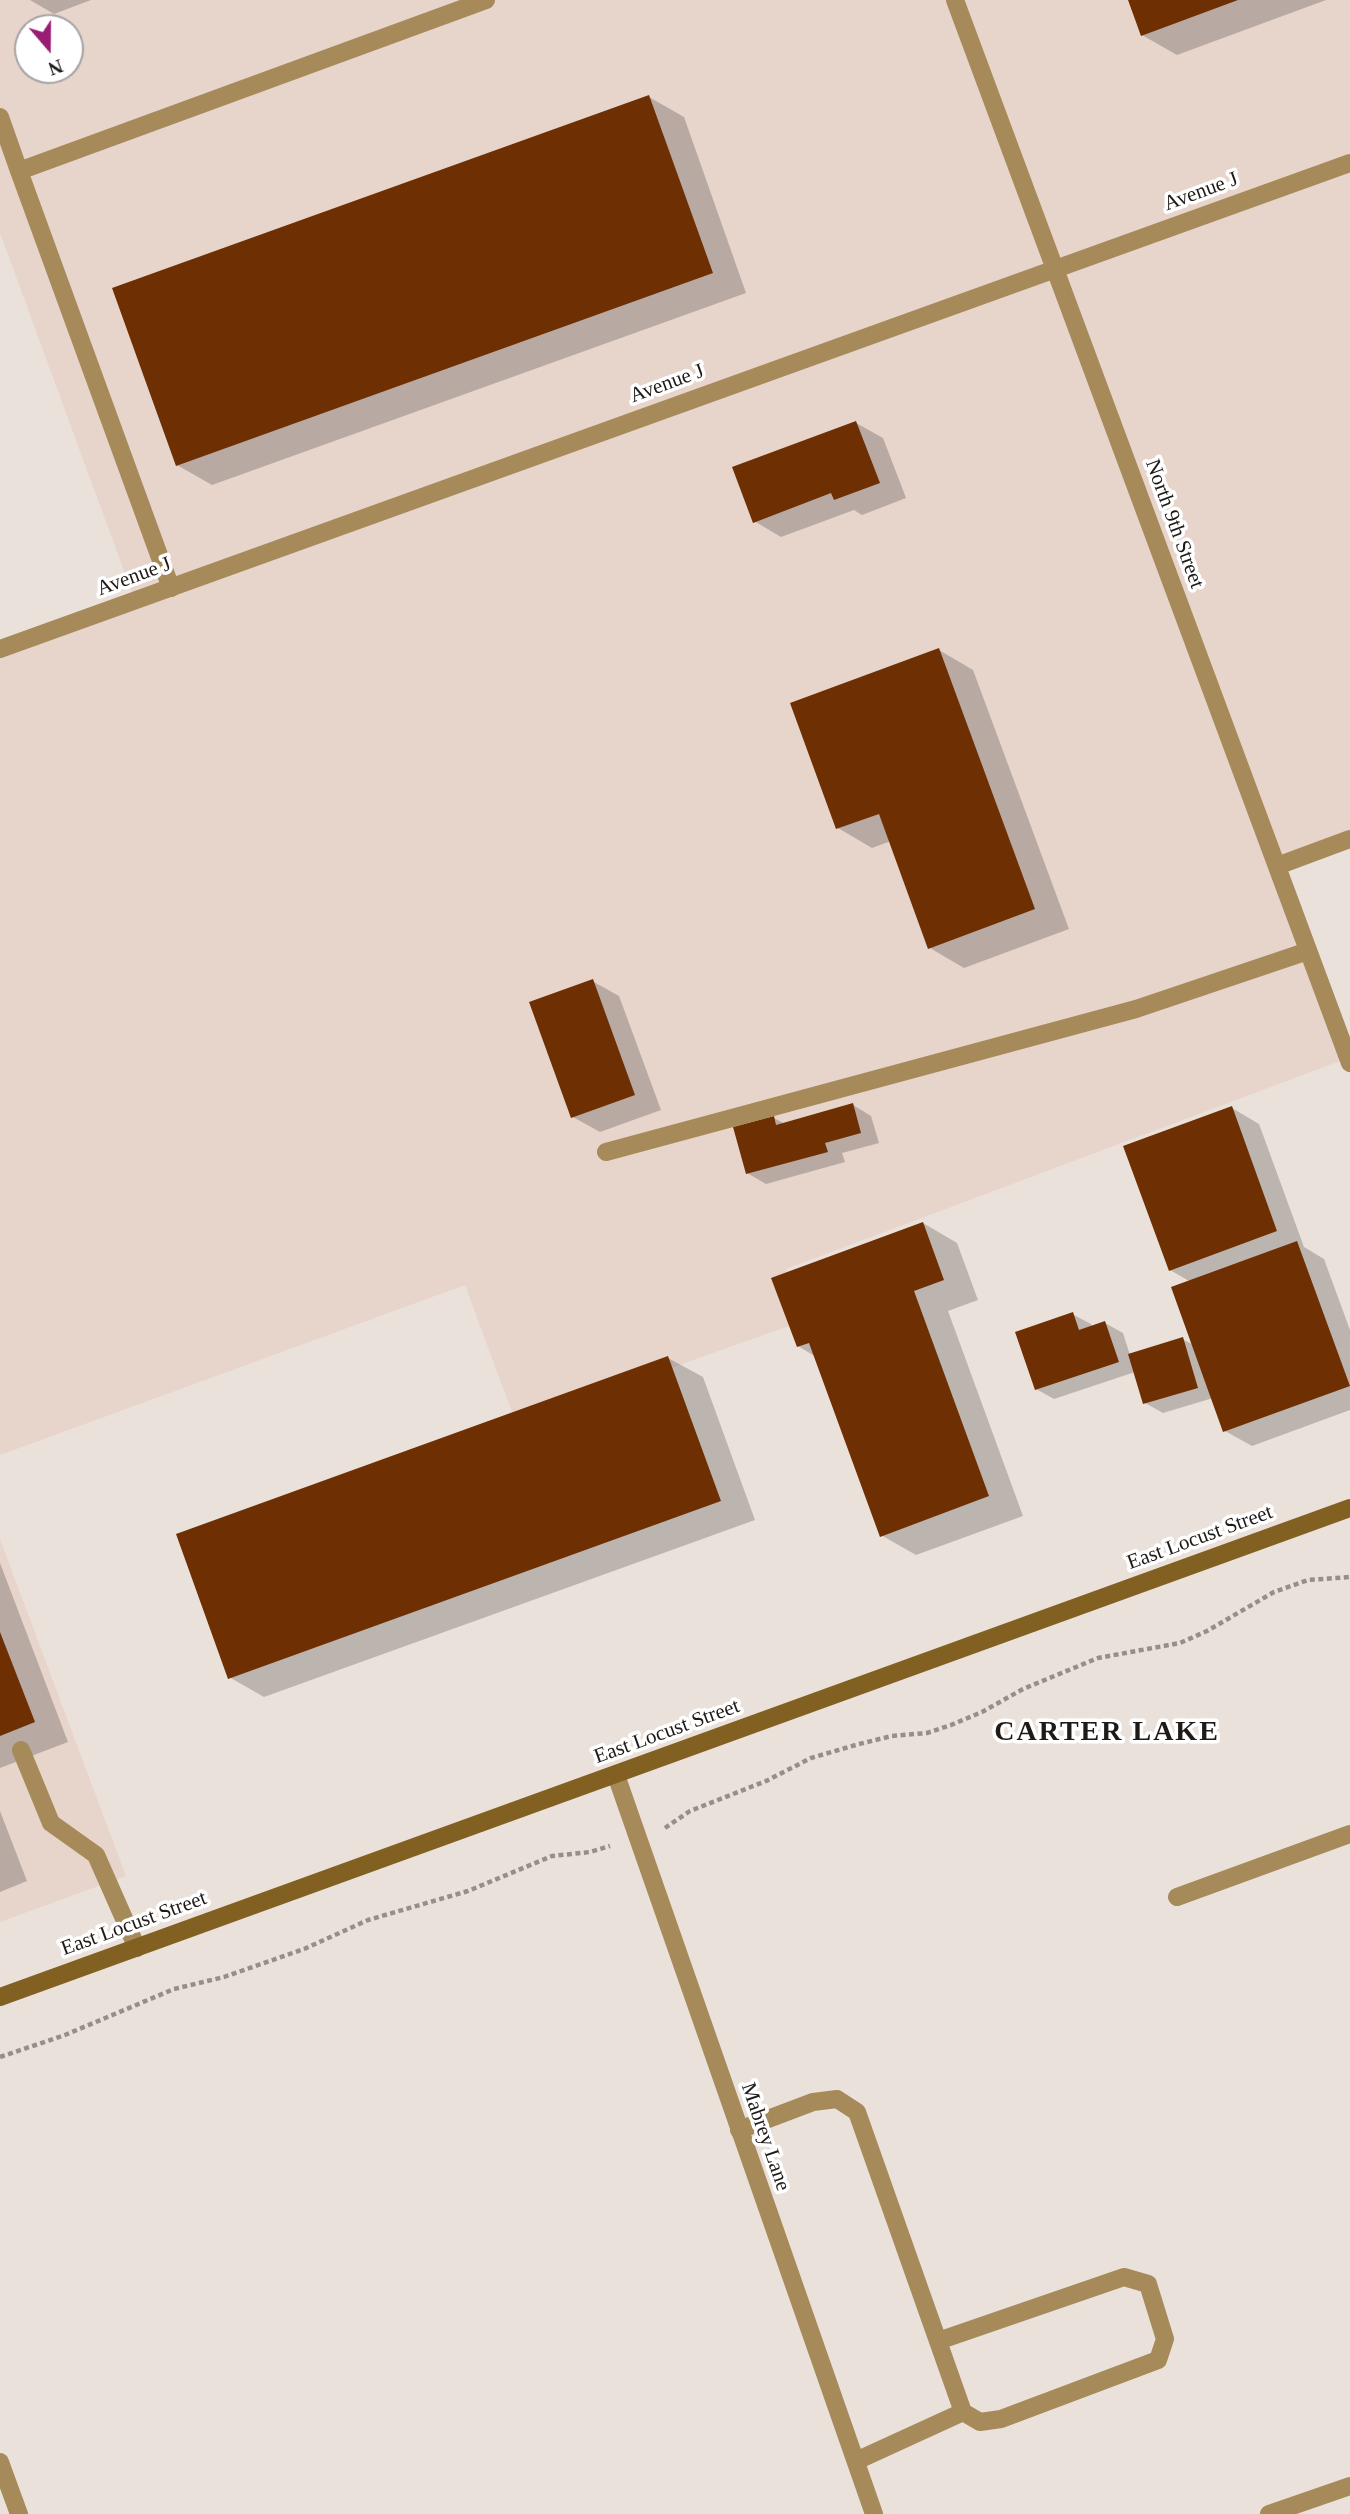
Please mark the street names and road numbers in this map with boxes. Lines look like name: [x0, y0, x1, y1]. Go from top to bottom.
street label: Avenue J: [1160, 167, 1242, 217]
street label: Avenue J: [626, 359, 708, 409]
street label: North 9th Street: [1139, 456, 1209, 592]
street label: Avenue J: [93, 552, 175, 602]
street label: East Locust Street: [1124, 1500, 1276, 1576]
street label: East Locust Street: [591, 1694, 743, 1770]
street label: East Locust Street: [58, 1886, 210, 1962]
street label: Mabrey Lane: [735, 2080, 795, 2194]

